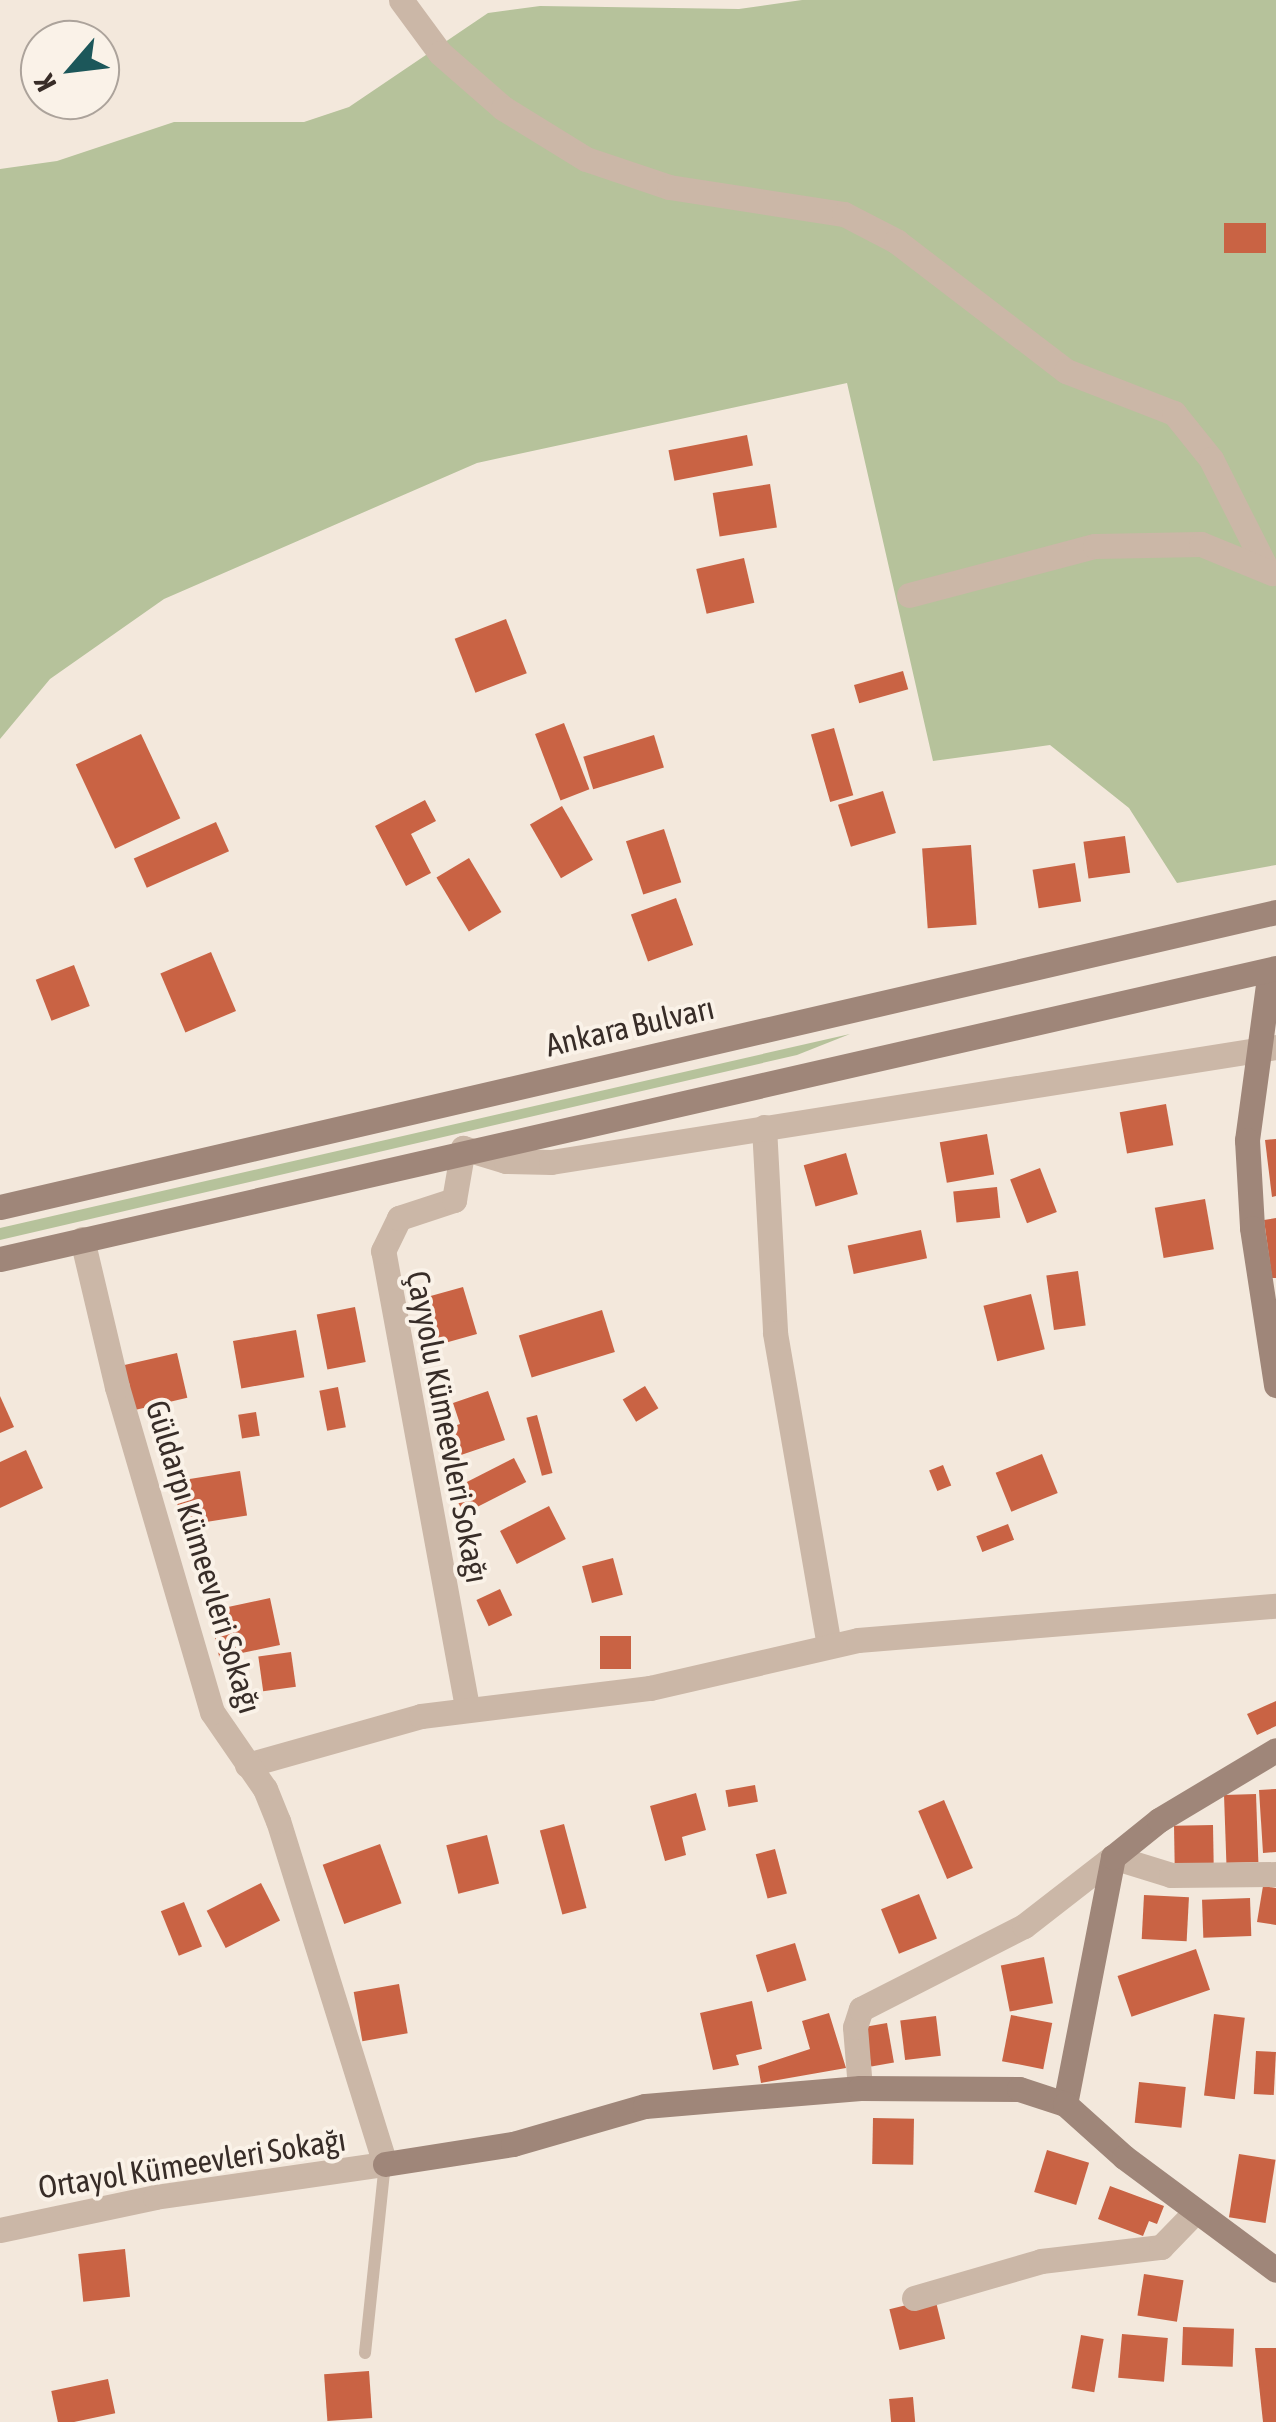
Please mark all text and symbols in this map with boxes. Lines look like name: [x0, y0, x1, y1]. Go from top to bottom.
north arrow: [20, 20, 120, 120]
text: K: [28, 70, 63, 97]
street label: Ankara Bulvarı: [542, 989, 718, 1065]
street label: Çayyolu Kümeevleri Sokağı: [398, 1268, 496, 1586]
street label: Güldarpı Kümeevleri Sokağı: [137, 1396, 269, 1718]
street label: Ortayol Kümeevleri Sokağı: [36, 2121, 348, 2207]

